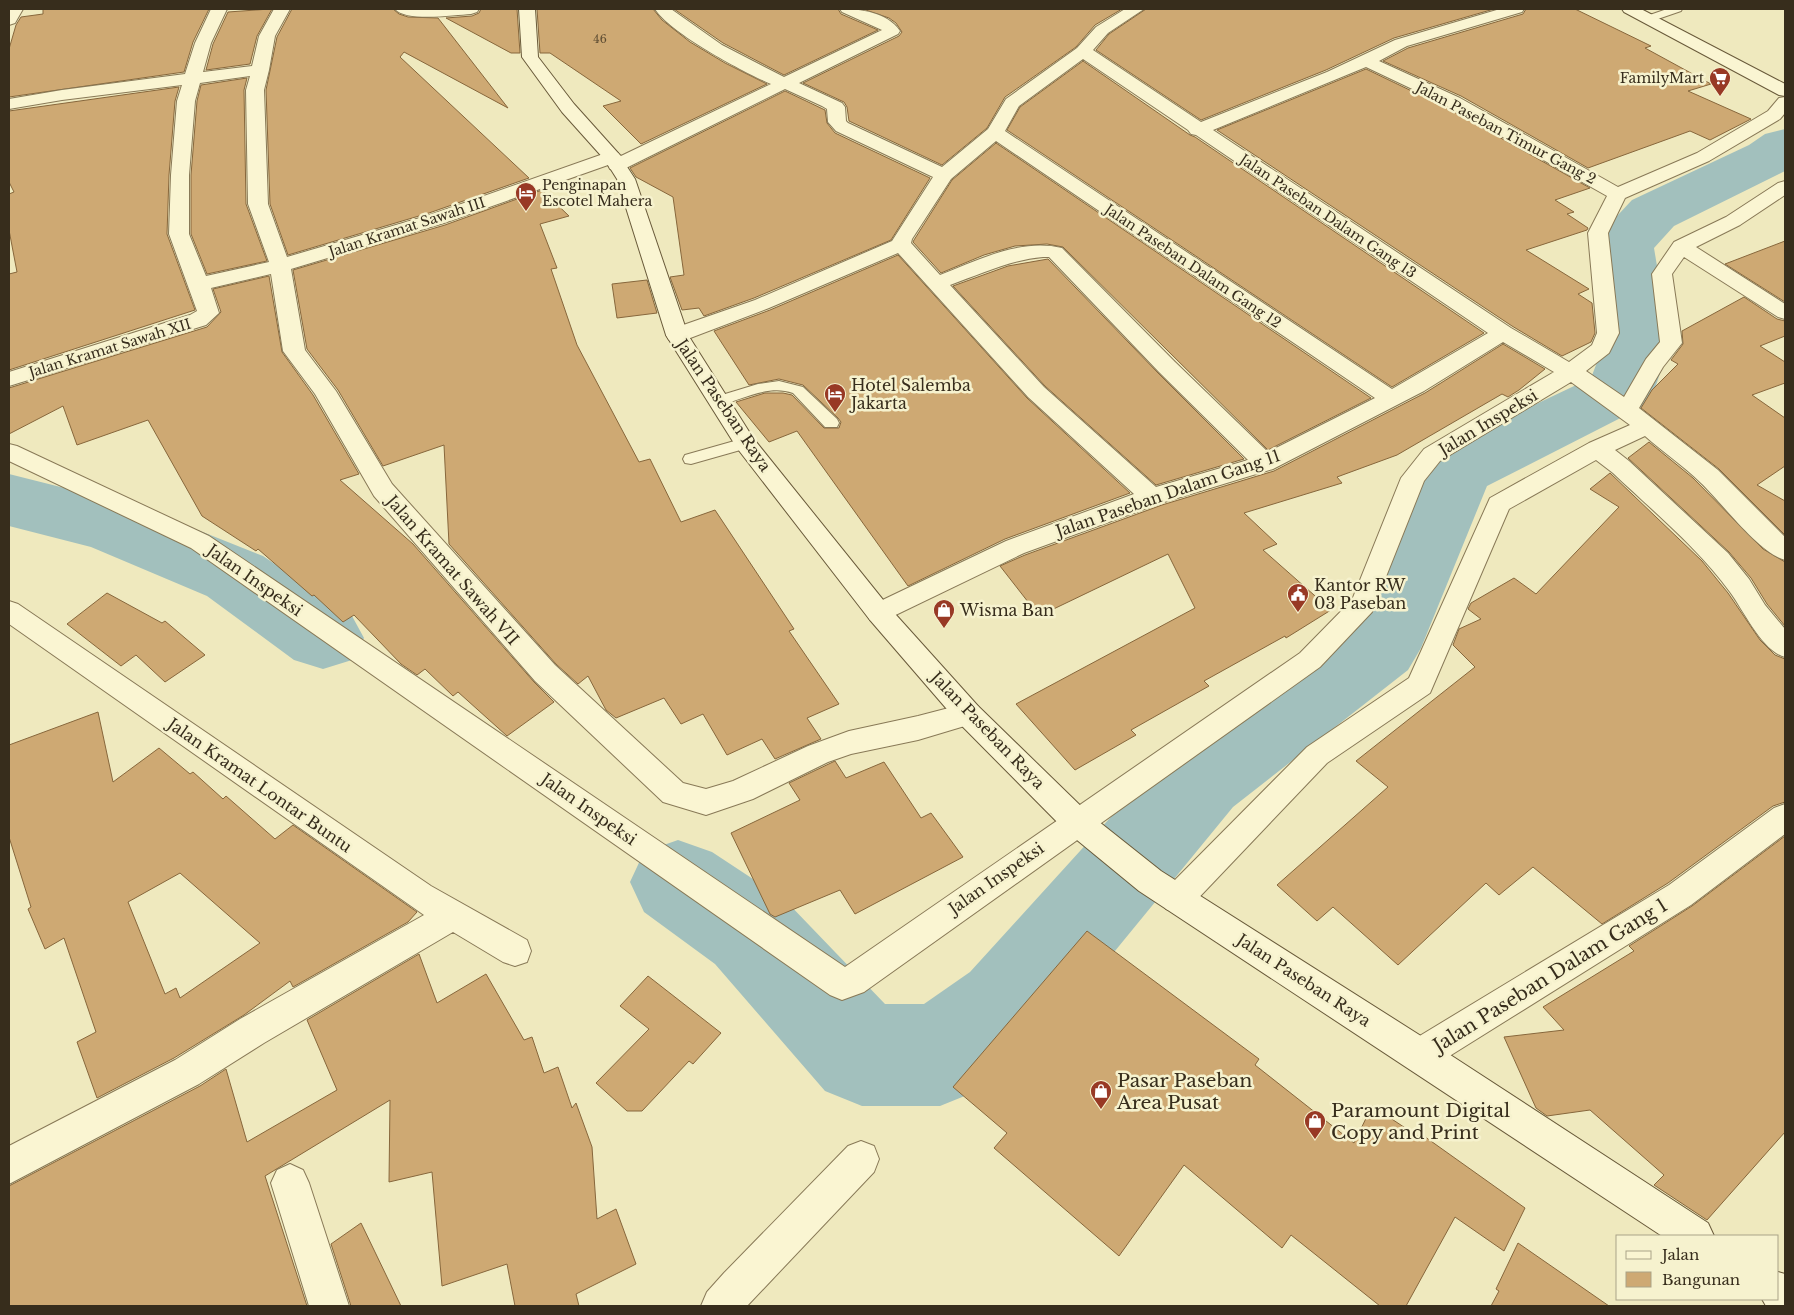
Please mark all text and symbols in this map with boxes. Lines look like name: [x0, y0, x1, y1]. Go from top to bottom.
house number: 46: [593, 32, 607, 46]
supermarket icon: FamilyMart: [1708, 66, 1732, 97]
place label: FamilyMart: [1620, 69, 1705, 87]
street label: Jalan Paseban Timur Gang 2: [1411, 77, 1599, 188]
street label: Jalan Paseban Dalam Gang 13: [1235, 149, 1420, 282]
place label: Penginapan Escotel Mahera: [542, 176, 652, 210]
hotel icon: Penginapan Escotel Mahera: [514, 181, 538, 212]
street label: Jalan Kramat Sawah III: [325, 193, 488, 261]
street label: Jalan Paseban Dalam Gang 12: [1100, 199, 1285, 332]
street label: Jalan Kramat Sawah XII: [25, 315, 193, 382]
street label: Jalan Paseban Raya: [671, 333, 776, 475]
place label: Hotel Salemba Jakarta: [849, 375, 971, 413]
hotel icon: Hotel Salemba Jakarta: [823, 382, 847, 413]
street label: Jalan Inspeksi: [1433, 384, 1542, 460]
street label: Jalan Paseban Dalam Gang 11: [1051, 445, 1283, 542]
street label: Jalan Kramat Sawah VII: [381, 490, 524, 649]
street label: Jalan Inspeksi: [202, 539, 307, 621]
place label: Kantor RW 03 Paseban: [1314, 575, 1406, 613]
public building icon: Kantor RW 03 Paseban: [1286, 582, 1310, 613]
shop icon: Wisma Ban: [932, 598, 956, 629]
place label: Wisma Ban: [959, 600, 1054, 620]
street label: Jalan Paseban Raya: [925, 666, 1049, 793]
street label: Jalan Kramat Lontar Buntu: [162, 712, 356, 857]
street label: Jalan Inspeksi: [536, 768, 641, 850]
street label: Jalan Inspeksi: [943, 837, 1048, 919]
street label: Jalan Paseban Dalam Gang 1: [1426, 894, 1672, 1059]
street label: Jalan Paseban Raya: [1232, 928, 1375, 1031]
place label: Pasar Paseban Area Pusat: [1116, 1069, 1252, 1114]
shop icon: Pasar Paseban Area Pusat: [1089, 1079, 1113, 1110]
place label: Paramount Digital Copy and Print: [1331, 1099, 1510, 1144]
shop icon: Paramount Digital Copy and Print: [1303, 1109, 1327, 1140]
legend: [1616, 1235, 1779, 1300]
text: Jalan: [1660, 1245, 1699, 1264]
text: Bangunan: [1662, 1270, 1740, 1289]

